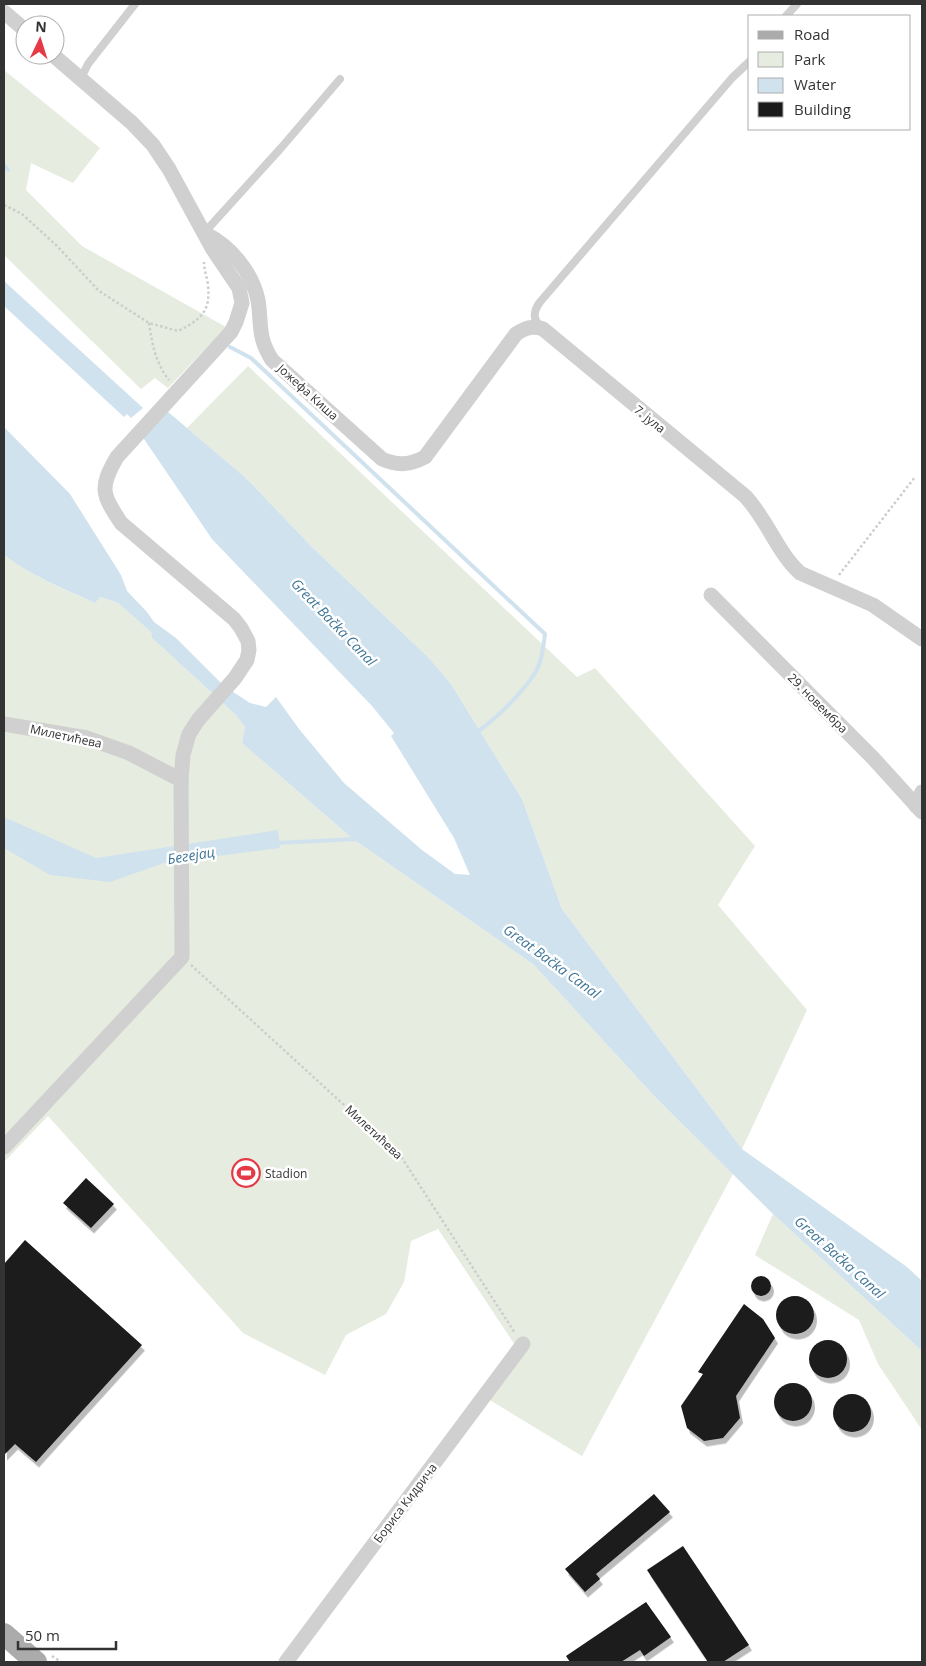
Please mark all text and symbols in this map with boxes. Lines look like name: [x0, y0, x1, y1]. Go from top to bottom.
north arrow: [15, 15, 65, 65]
legend: [748, 15, 911, 130]
text: N: [35, 17, 47, 36]
text: Road: [794, 24, 830, 44]
text: Park: [794, 49, 825, 69]
text: Water: [794, 74, 836, 94]
text: Building: [794, 99, 851, 119]
street label: Јожефа Киша: [273, 359, 342, 424]
street label: 7. јула: [631, 401, 669, 437]
water label: Great Bačka Canal: [287, 574, 381, 670]
street label: 29. новембра: [784, 669, 852, 737]
street label: Милетићева: [29, 720, 103, 752]
water label: Бегејац: [166, 842, 216, 868]
water label: Great Bačka Canal: [500, 920, 604, 1003]
street label: Милетићева: [342, 1101, 406, 1163]
sports icon: Stadion: [231, 1158, 261, 1188]
place label: Stadion: [265, 1165, 307, 1182]
water label: Great Bačka Canal: [791, 1211, 889, 1303]
street label: Бориса Кидрича: [369, 1460, 441, 1546]
scale bar: [18, 1618, 115, 1650]
text: 50 m: [25, 1625, 60, 1645]

